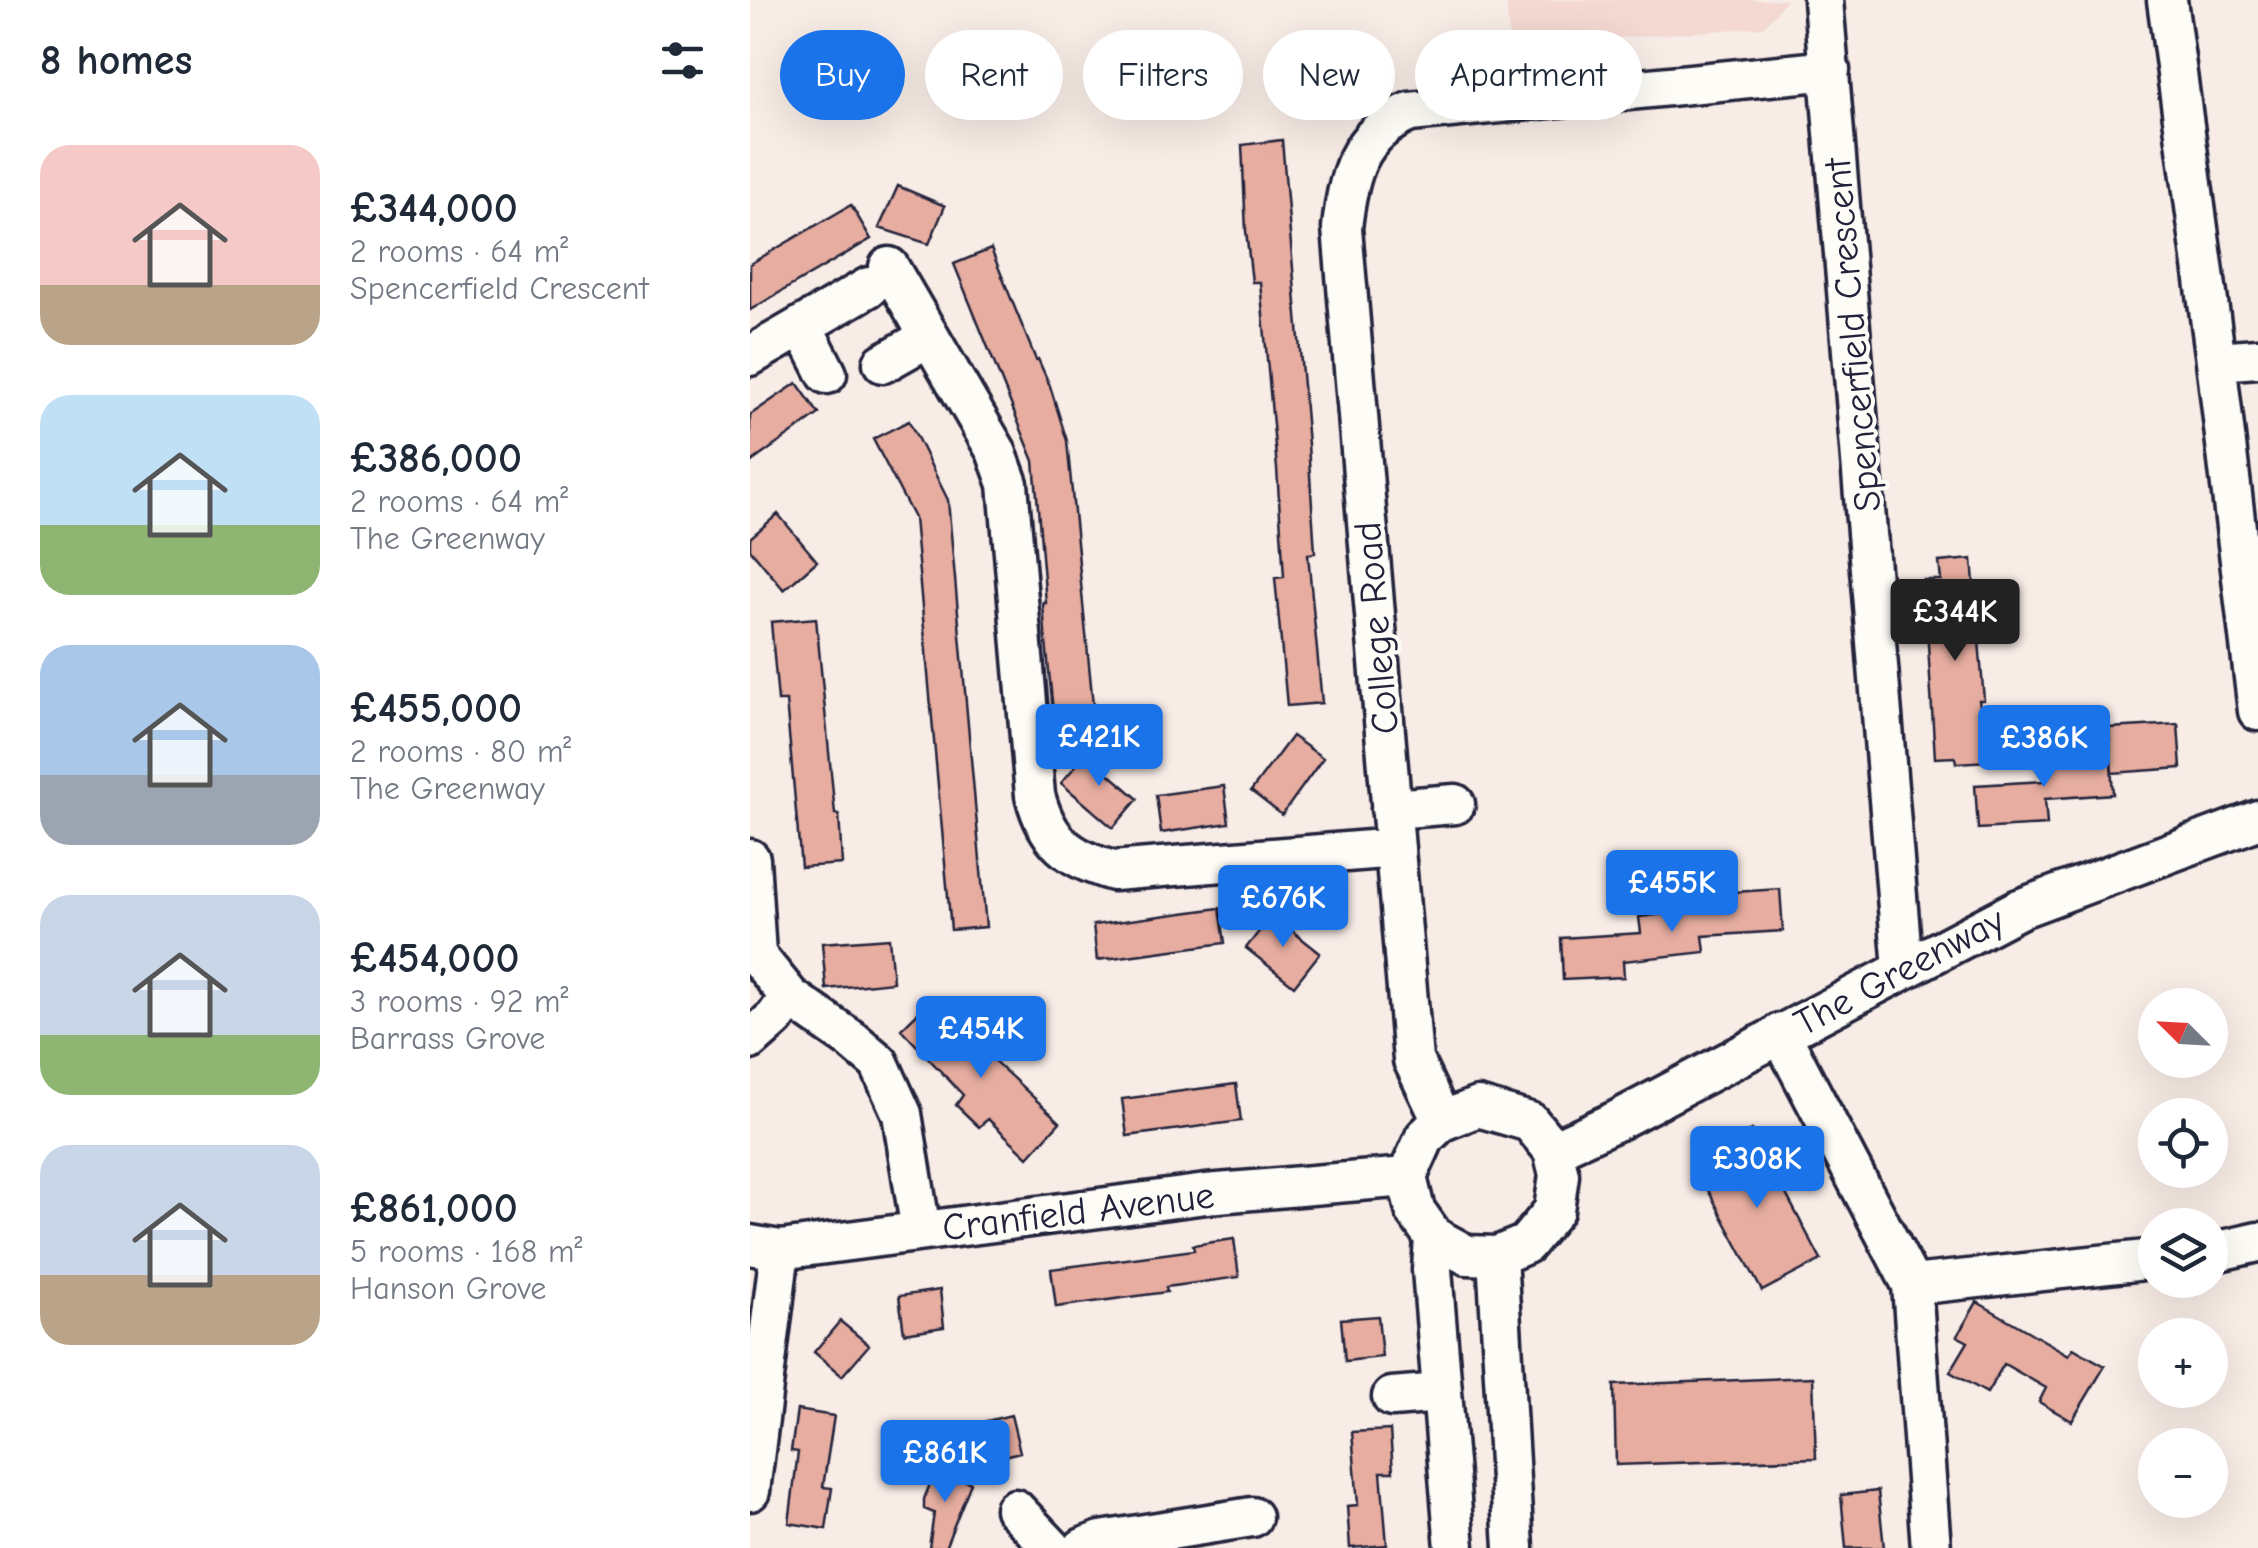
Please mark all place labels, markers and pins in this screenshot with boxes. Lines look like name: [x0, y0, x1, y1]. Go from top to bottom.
pin: £344K: [1885, 579, 2025, 664]
pin: £421K: [1029, 704, 1169, 789]
pin: £386K: [1974, 705, 2114, 790]
pin: £455K: [1602, 850, 1742, 935]
pin: £676K: [1213, 865, 1353, 950]
pin: £454K: [911, 996, 1051, 1081]
pin: £308K: [1687, 1126, 1827, 1211]
pin: £861K: [875, 1420, 1015, 1505]

